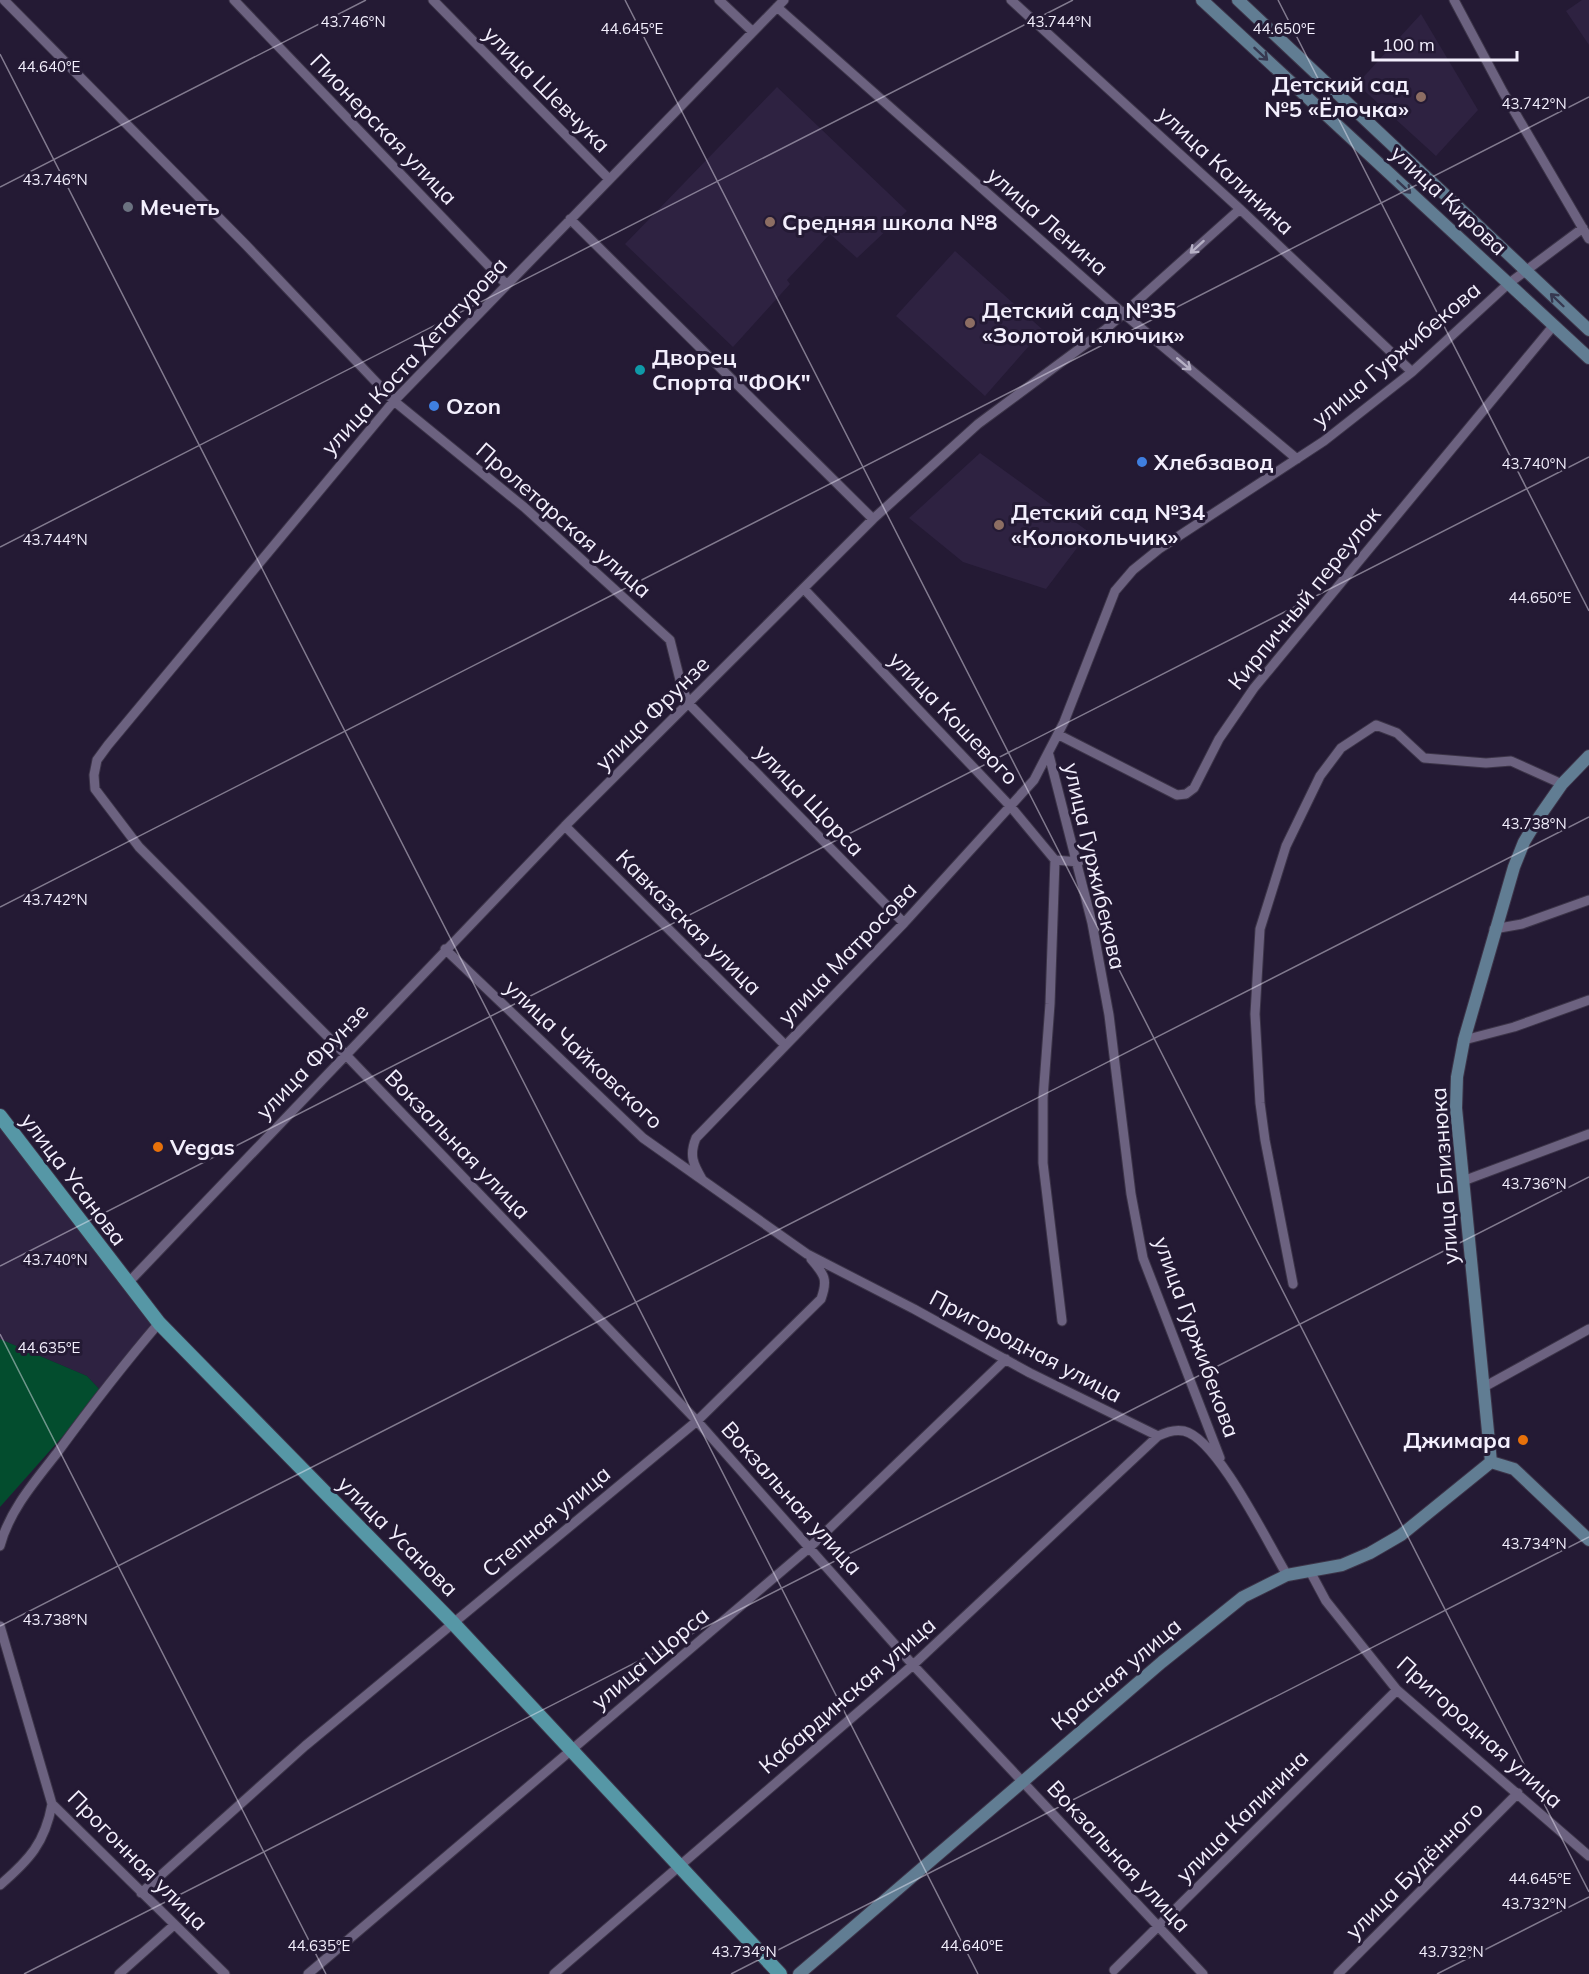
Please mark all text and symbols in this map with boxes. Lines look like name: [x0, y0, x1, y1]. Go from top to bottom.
text: 43.746°N: [320, 12, 386, 31]
text: 43.744°N: [1026, 12, 1092, 31]
text: 44.645°E: [601, 19, 664, 38]
text: 44.650°E: [1253, 19, 1316, 38]
street label: улица Шевчука: [478, 20, 616, 158]
scale bar: [1373, 24, 1517, 62]
text: 100 m: [1382, 33, 1435, 56]
street label: Пионерская улица: [305, 47, 463, 211]
one-way arrow: [1253, 47, 1268, 61]
text: 44.640°E: [18, 57, 81, 76]
place label: Детский сад №5 «Ёлочка»: [1264, 70, 1409, 123]
marker: Детский сад №5 «Ёлочка»: [1414, 90, 1428, 104]
text: 43.742°N: [1501, 94, 1567, 113]
street label: улица Калинина: [1152, 100, 1300, 240]
street label: улица Кирова: [1385, 139, 1513, 261]
street label: улица Ленина: [982, 161, 1114, 281]
text: 43.746°N: [22, 170, 88, 189]
one-way arrow: [1396, 180, 1411, 194]
place label: Мечеть: [140, 193, 220, 221]
marker: Мечеть: [121, 200, 135, 214]
place label: Средняя школа №8: [782, 208, 997, 236]
marker: Средняя школа №8: [763, 215, 777, 229]
one-way arrow: [1189, 240, 1204, 254]
street label: улица Коста Хетагурова: [315, 251, 513, 461]
street label: улица Гуржибекова: [1306, 275, 1486, 433]
one-way arrow: [1550, 292, 1565, 307]
place label: Детский сад №35 «Золотой ключик»: [982, 296, 1185, 349]
marker: Детский сад №35 «Золотой ключик»: [963, 316, 977, 330]
place label: Дворец Спорта "ФОК": [652, 343, 811, 396]
one-way arrow: [1176, 357, 1191, 371]
marker: Дворец Спорта "ФОК": [633, 363, 647, 377]
place label: Ozon: [446, 392, 501, 420]
marker: Ozon: [427, 399, 441, 413]
street label: Пролетарская улица: [471, 436, 657, 604]
place label: Хлебзавод: [1153, 448, 1274, 476]
text: 43.740°N: [1501, 454, 1567, 473]
marker: Хлебзавод: [1135, 455, 1149, 469]
place label: Детский сад №34 «Колокольчик»: [1011, 498, 1205, 551]
street label: Кирпичный переулок: [1222, 501, 1387, 695]
marker: Детский сад №34 «Колокольчик»: [992, 518, 1006, 532]
text: 43.744°N: [22, 530, 88, 549]
text: 44.650°E: [1509, 588, 1572, 607]
street label: улица Кошевого: [883, 645, 1025, 791]
street label: улица Фрунзе: [589, 650, 715, 776]
street label: улица Щорса: [749, 738, 871, 862]
street label: улица Гуржибекова: [1058, 760, 1132, 972]
text: 43.738°N: [1501, 814, 1567, 833]
street label: Кавказская улица: [610, 843, 768, 1001]
street label: улица Матросова: [772, 876, 922, 1030]
text: 43.742°N: [22, 890, 88, 909]
street label: улица Чайковского: [499, 973, 669, 1135]
street label: улица Фрунзе: [250, 997, 374, 1125]
street label: Вокзальная улица: [379, 1063, 537, 1225]
street label: улица Близнюка: [1424, 1086, 1464, 1266]
street label: улица Усанова: [15, 1107, 133, 1251]
place label: Vegas: [169, 1133, 235, 1161]
marker: Vegas: [151, 1140, 165, 1154]
text: 43.736°N: [1501, 1174, 1567, 1193]
street label: улица Гуржибекова: [1148, 1233, 1246, 1441]
text: 43.740°N: [22, 1250, 88, 1269]
street label: Пригородная улица: [925, 1283, 1127, 1409]
text: 44.635°E: [18, 1338, 81, 1357]
street label: Вокзальная улица: [715, 1415, 869, 1581]
place label: Джимара: [1404, 1426, 1511, 1454]
marker: Джимара: [1516, 1433, 1530, 1447]
street label: Степная улица: [476, 1459, 616, 1583]
street label: улица Усанова: [332, 1470, 464, 1602]
text: 43.734°N: [1501, 1534, 1567, 1553]
street label: улица Щорса: [585, 1601, 715, 1715]
text: 43.738°N: [22, 1610, 88, 1629]
street label: Кабардинская улица: [753, 1610, 941, 1780]
street label: Красная улица: [1045, 1612, 1187, 1736]
street label: Пригородная улица: [1391, 1650, 1569, 1814]
street label: улица Калинина: [1170, 1744, 1314, 1888]
street label: Вокзальная улица: [1041, 1774, 1197, 1938]
street label: Прогонная улица: [62, 1784, 214, 1936]
street label: улица Будённого: [1339, 1795, 1489, 1945]
text: 44.645°E: [1509, 1869, 1572, 1888]
text: 43.732°N: [1501, 1894, 1567, 1913]
text: 44.635°E: [288, 1936, 351, 1955]
text: 44.640°E: [941, 1936, 1004, 1955]
text: 43.734°N: [711, 1942, 777, 1961]
text: 43.732°N: [1418, 1942, 1484, 1961]

